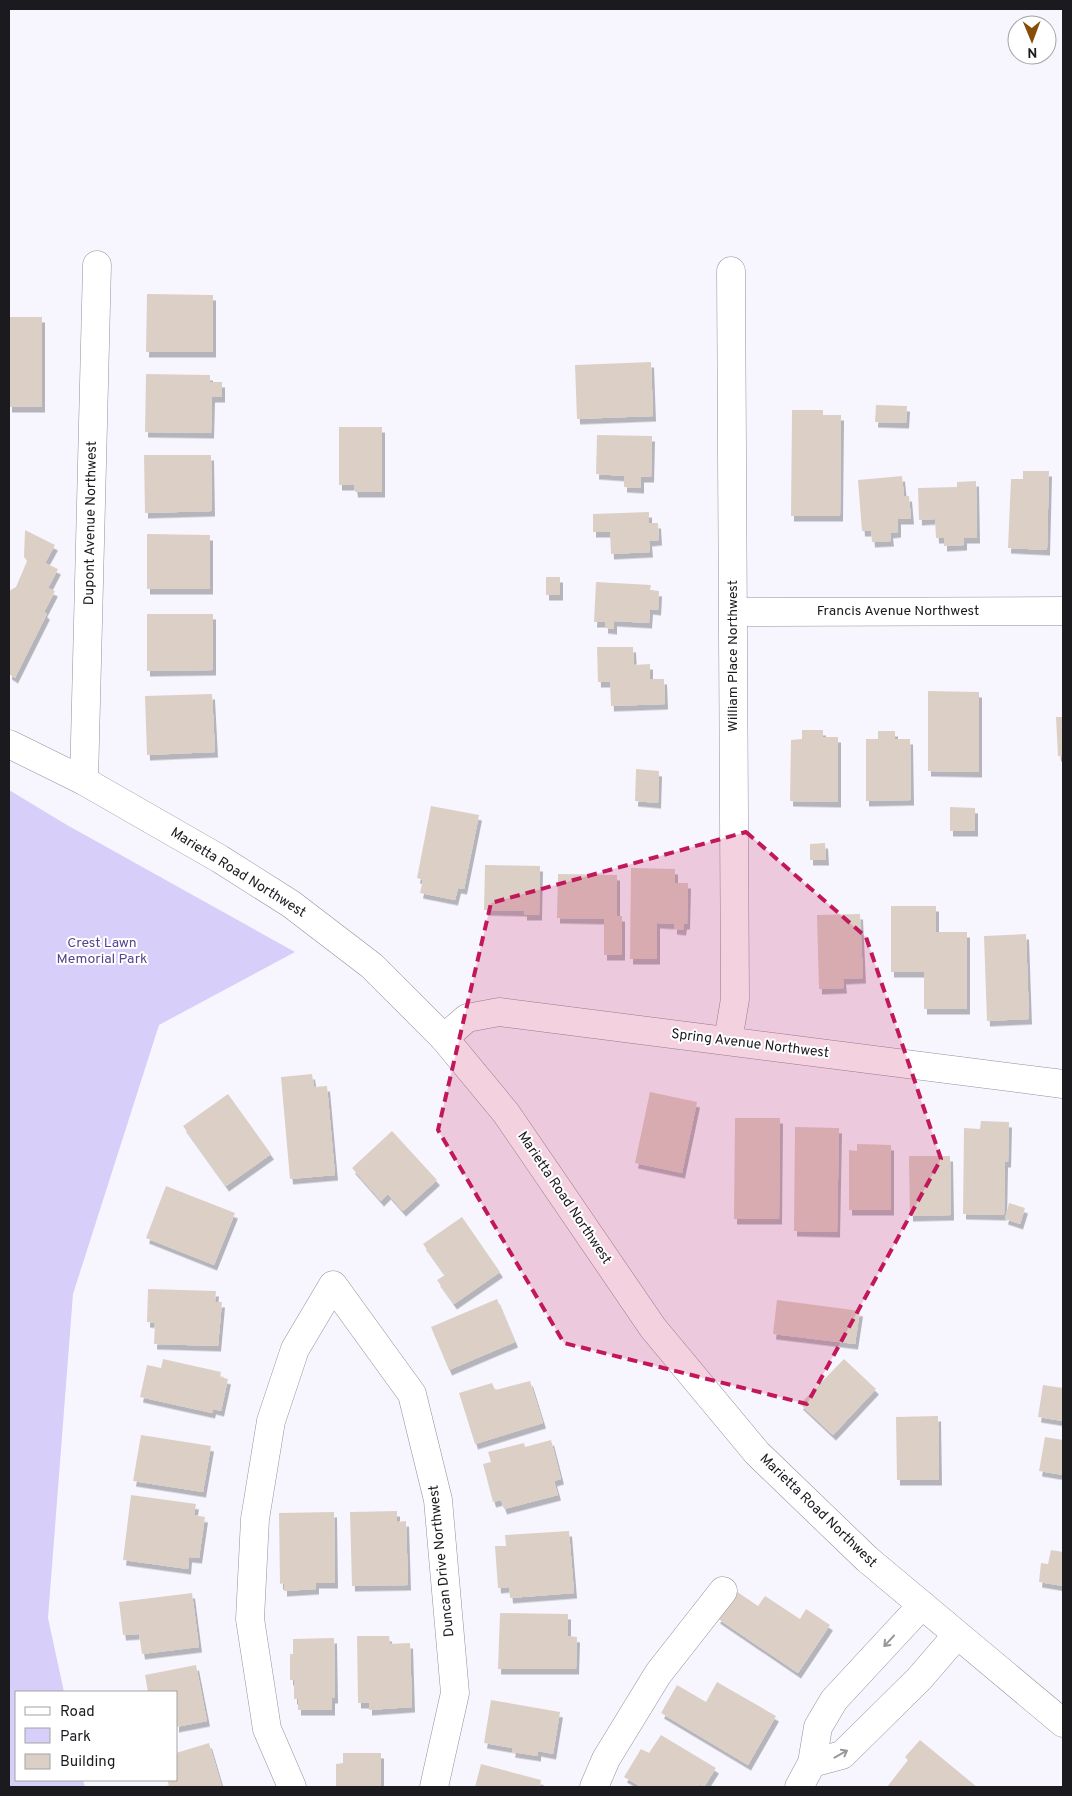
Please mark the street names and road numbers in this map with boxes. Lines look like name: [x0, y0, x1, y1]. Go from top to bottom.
street label: Dupont Avenue Northwest: [81, 441, 101, 605]
street label: William Place Northwest: [725, 580, 742, 732]
street label: Francis Avenue Northwest: [817, 603, 979, 620]
street label: Marietta Road Northwest: [167, 824, 309, 922]
street label: Spring Avenue Northwest: [670, 1026, 830, 1062]
street label: Marietta Road Northwest: [513, 1128, 615, 1268]
street label: Marietta Road Northwest: [756, 1451, 880, 1571]
street label: Duncan Drive Northwest: [426, 1484, 458, 1638]

